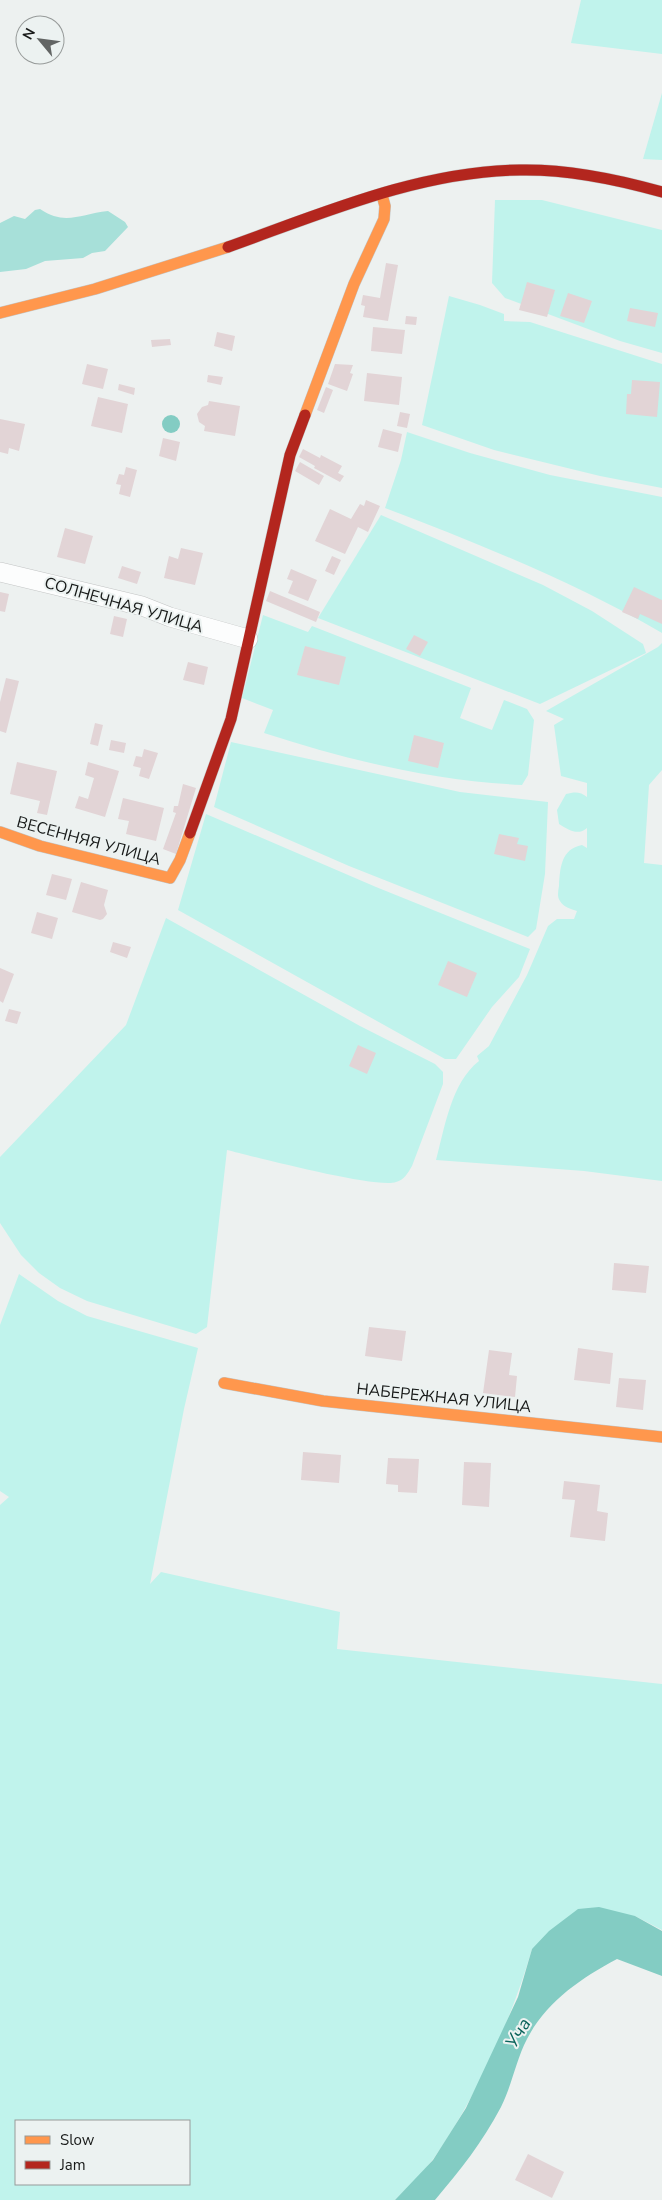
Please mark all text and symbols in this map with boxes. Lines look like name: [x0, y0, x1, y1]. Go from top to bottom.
north arrow: [15, 15, 65, 65]
text: N: [18, 25, 40, 43]
street label: СОЛНЕЧНАЯ УЛИЦА: [42, 572, 206, 638]
street label: ВЕСЕННЯЯ УЛИЦА: [14, 811, 164, 871]
street label: НАБЕРЕЖНАЯ УЛИЦА: [355, 1378, 533, 1418]
water label: Уча: [500, 2013, 536, 2053]
legend: [15, 2120, 190, 2185]
text: Slow: [60, 2130, 95, 2150]
text: Jam: [59, 2155, 86, 2175]

